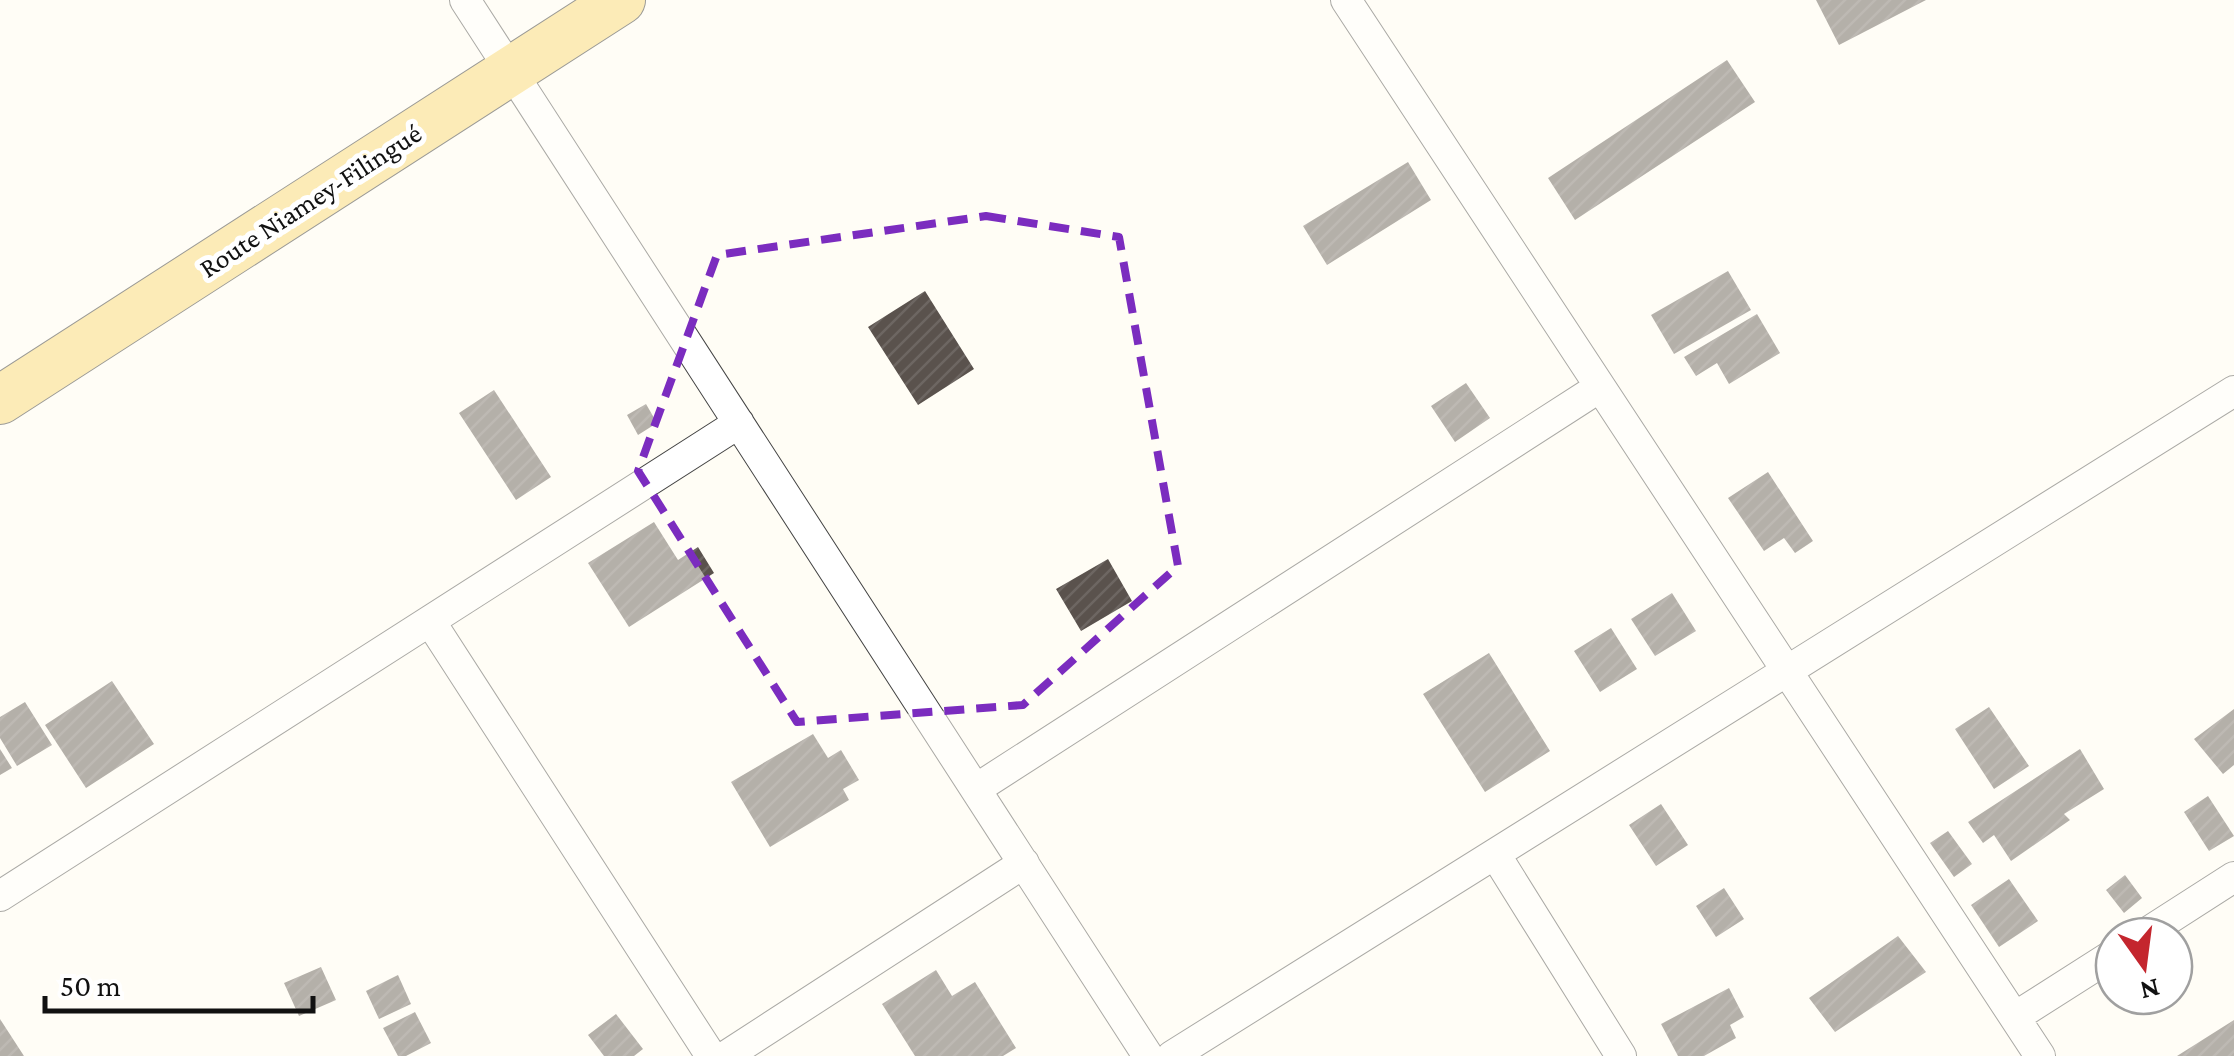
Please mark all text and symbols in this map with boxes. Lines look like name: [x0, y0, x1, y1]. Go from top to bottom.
street label: Route Niamey-Filingué: [194, 117, 427, 284]
north arrow: [2094, 916, 2194, 1016]
scale bar: [45, 951, 312, 1013]
text: 50 m: [60, 969, 121, 1002]
text: N: [2137, 972, 2163, 1007]

